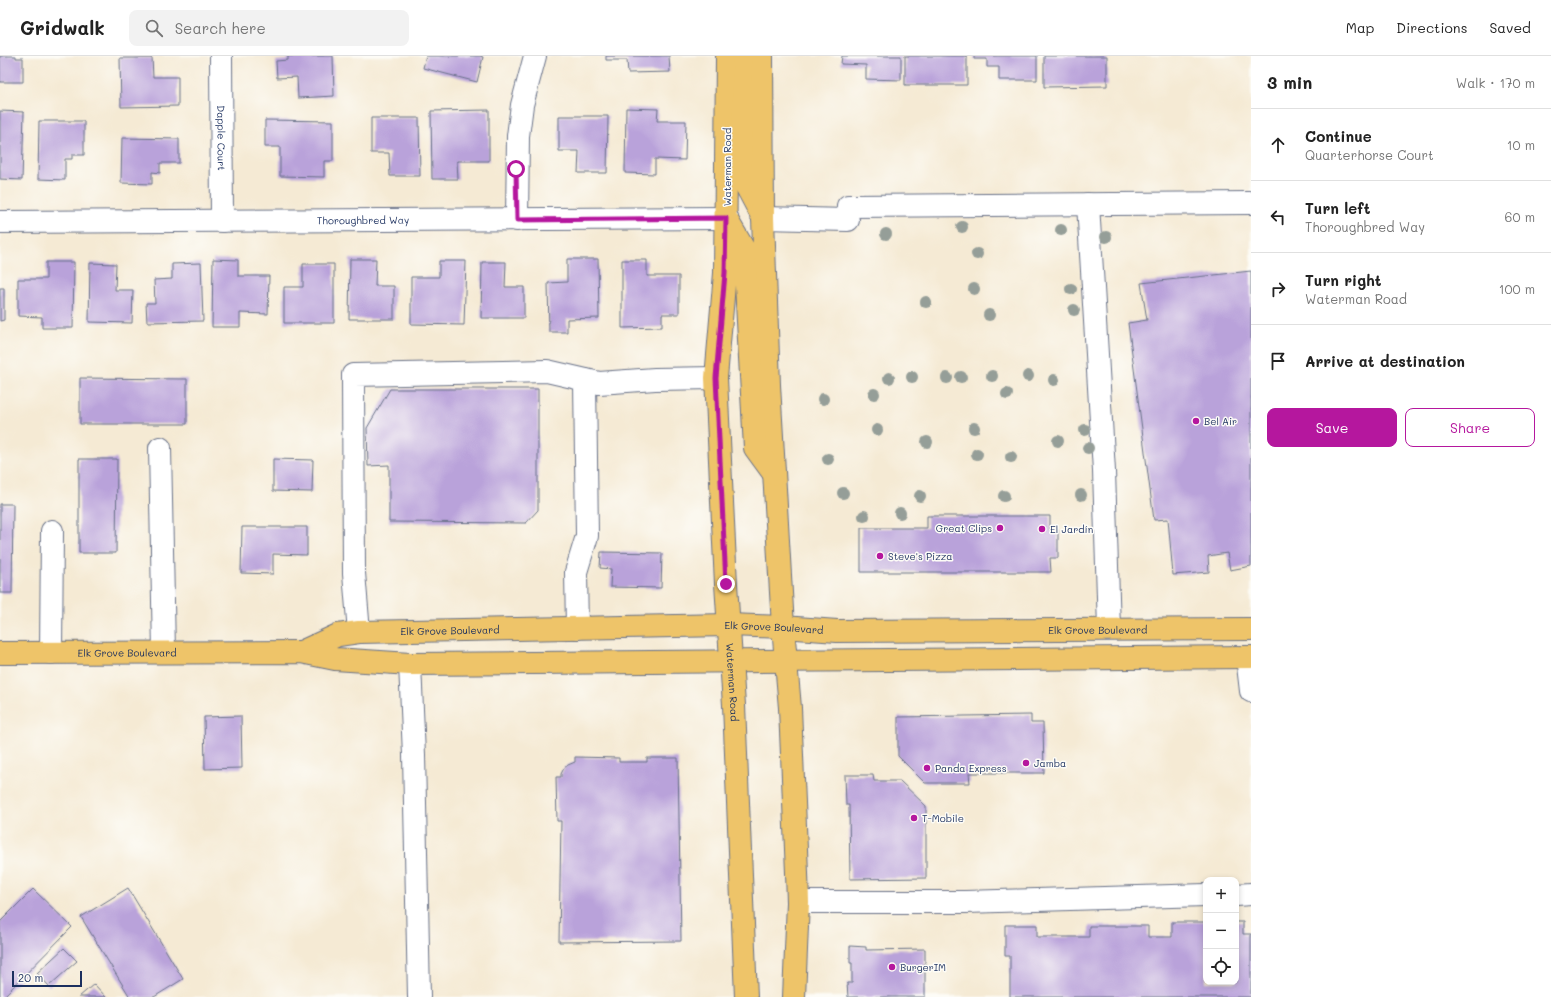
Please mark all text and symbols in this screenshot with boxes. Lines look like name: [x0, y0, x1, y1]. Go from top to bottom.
search box: [129, 10, 409, 46]
text: Gridwalk: [20, 15, 105, 40]
icon: search: [143, 17, 165, 39]
text: Search here: [175, 18, 266, 38]
text: Map: [1346, 18, 1374, 37]
text: Directions: [1396, 18, 1467, 37]
text: Saved: [1489, 18, 1531, 37]
text: 3 min: [1267, 71, 1312, 93]
text: Walk · 170 m: [1456, 74, 1535, 91]
street label: Dapple Court: [214, 105, 229, 171]
text: Continue: [1305, 126, 1372, 146]
street label: Waterman Road: [720, 128, 734, 206]
icon: ahead: [1267, 134, 1289, 156]
text: 10 m: [1507, 136, 1535, 153]
text: Quarterhorse Court: [1305, 146, 1434, 163]
route start: [507, 160, 525, 178]
text: Turn left: [1305, 198, 1370, 218]
icon: left: [1267, 206, 1289, 228]
text: 60 m: [1505, 208, 1535, 225]
street label: Thoroughbred Way: [317, 213, 409, 227]
text: Thoroughbred Way: [1305, 218, 1425, 235]
text: Turn right: [1305, 270, 1382, 290]
icon: right: [1267, 278, 1289, 300]
text: 100 m: [1499, 280, 1535, 297]
text: Waterman Road: [1305, 290, 1407, 307]
icon: arrive: [1267, 350, 1289, 372]
text: Arrive at destination: [1305, 351, 1465, 371]
button: Save: [1267, 408, 1397, 447]
button: Share: [1405, 408, 1535, 447]
place label: Bel Air: [1204, 414, 1237, 428]
marker: Bel Air: [1191, 416, 1201, 426]
place label: Great Clips: [936, 521, 992, 535]
place label: El Jardín: [1050, 522, 1093, 536]
marker: Great Clips: [995, 523, 1005, 533]
marker: El Jardín: [1037, 524, 1047, 534]
place label: Steve's Pizza: [888, 549, 953, 563]
marker: Steve's Pizza: [875, 551, 885, 561]
route end: [717, 575, 735, 593]
street label: Elk Grove Boulevard: [724, 618, 824, 637]
street label: Elk Grove Boulevard: [400, 622, 500, 638]
street label: Elk Grove Boulevard: [1048, 623, 1147, 637]
street label: Waterman Road: [723, 642, 742, 722]
street label: Elk Grove Boulevard: [77, 645, 177, 660]
place label: Jamba: [1034, 756, 1066, 770]
marker: Jamba: [1021, 758, 1031, 768]
place label: Panda Express: [935, 761, 1007, 775]
marker: Panda Express: [922, 763, 932, 773]
place label: T-Mobile: [922, 811, 964, 825]
marker: T-Mobile: [909, 813, 919, 823]
map controls: [1203, 877, 1239, 985]
button: +: [1203, 877, 1239, 913]
button: −: [1203, 913, 1239, 949]
button: locate: [1203, 949, 1239, 985]
place label: BurgerIM: [900, 960, 946, 974]
marker: BurgerIM: [887, 962, 897, 972]
scale bar: [12, 969, 82, 988]
text: 20 m: [18, 970, 43, 985]

